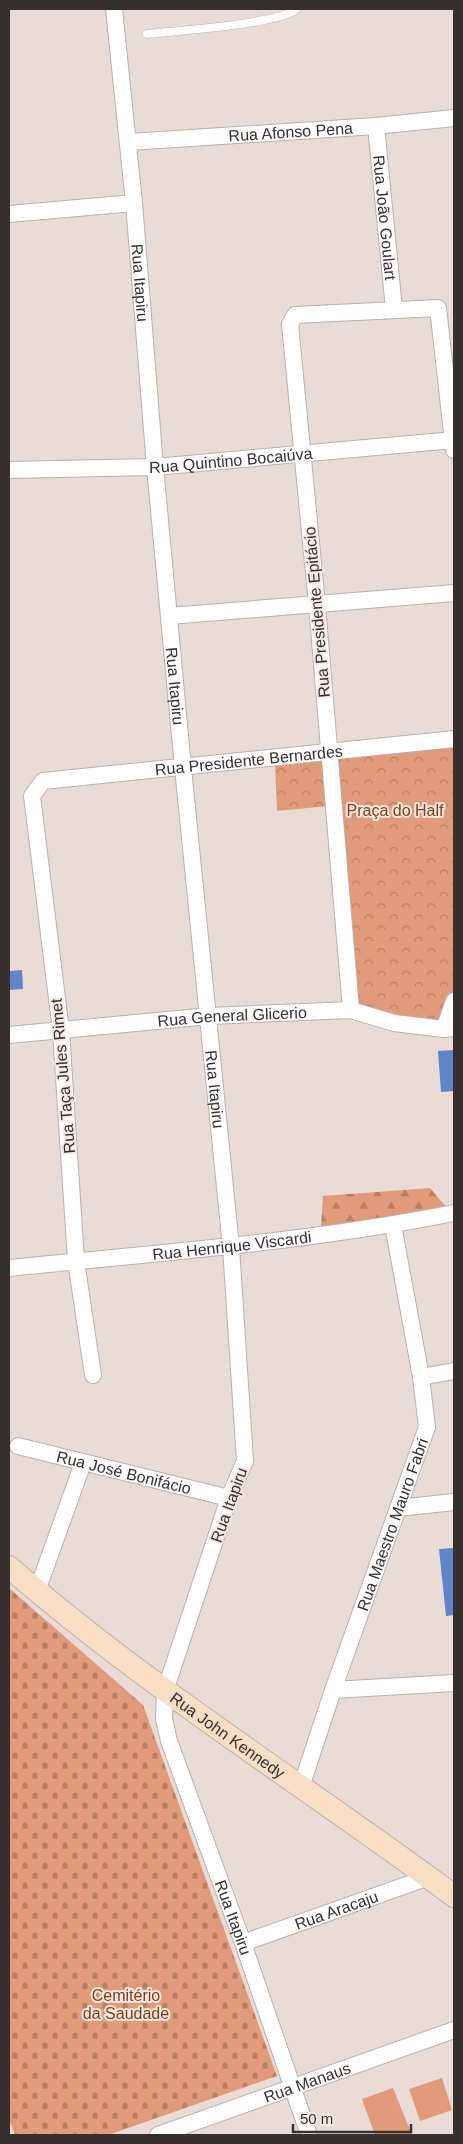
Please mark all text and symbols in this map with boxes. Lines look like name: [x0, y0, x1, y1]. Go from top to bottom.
street label: Rua Afonso Pena: [228, 119, 353, 144]
street label: Rua João Goulart: [370, 154, 400, 281]
street label: Rua Itapiru: [129, 243, 152, 322]
street label: Rua Quintino Bocaiúva: [149, 444, 313, 476]
street label: Rua Presidente Epitácio: [301, 526, 333, 698]
street label: Rua Itapiru: [163, 646, 187, 726]
street label: Rua Presidente Bernardes: [154, 742, 344, 778]
park label: Praça do Half: [347, 802, 444, 819]
street label: Rua Taça Jules Rimet: [48, 997, 78, 1154]
street label: Rua General Glicerio: [157, 1003, 307, 1029]
street label: Rua Itapiru: [203, 1049, 228, 1129]
street label: Rua Henrique Viscardi: [152, 1228, 312, 1263]
street label: Rua Maestro Mauro Fabri: [353, 1436, 431, 1613]
street label: Rua José Bonifácio: [55, 1447, 193, 1497]
street label: Rua Itapiru: [208, 1465, 250, 1545]
street label: Rua John Kennedy: [167, 1689, 288, 1781]
street label: Rua Itapiru: [212, 1878, 255, 1957]
street label: Rua Aracaju: [292, 1887, 380, 1932]
park label: Cemitério da Saudade: [83, 1987, 169, 2022]
street label: Rua Manaus: [261, 2059, 353, 2105]
scale bar: [293, 2102, 410, 2134]
text: 50 m: [300, 2110, 333, 2127]

